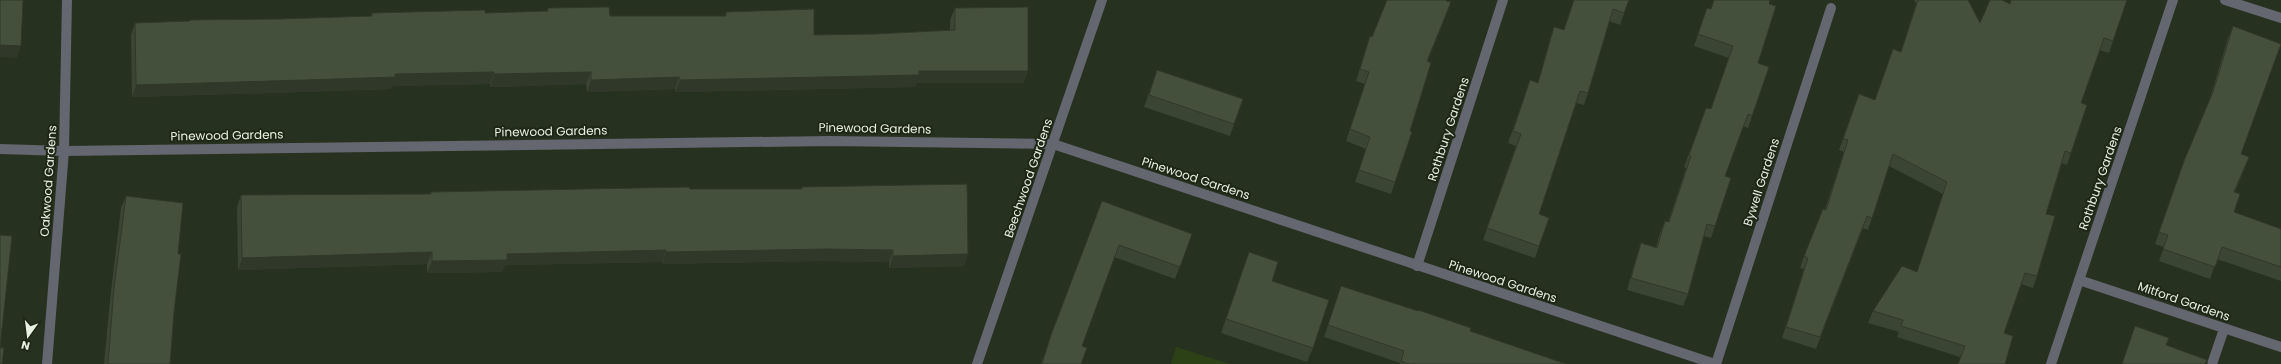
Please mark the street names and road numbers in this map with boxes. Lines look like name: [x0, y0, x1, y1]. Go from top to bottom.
street label: Rothbury Gardens: [1423, 75, 1473, 183]
street label: Beechwood Gardens: [1000, 116, 1056, 240]
street label: Pinewood Gardens: [818, 119, 932, 137]
street label: Pinewood Gardens: [494, 122, 608, 140]
street label: Rothbury Gardens: [2074, 124, 2126, 232]
street label: Oakwood Gardens: [36, 125, 60, 237]
street label: Pinewood Gardens: [170, 126, 284, 144]
street label: Bywell Gardens: [1739, 136, 1783, 228]
street label: Pinewood Gardens: [1140, 152, 1252, 204]
street label: Pinewood Gardens: [1447, 255, 1559, 307]
street label: Mitford Gardens: [2136, 277, 2232, 325]

